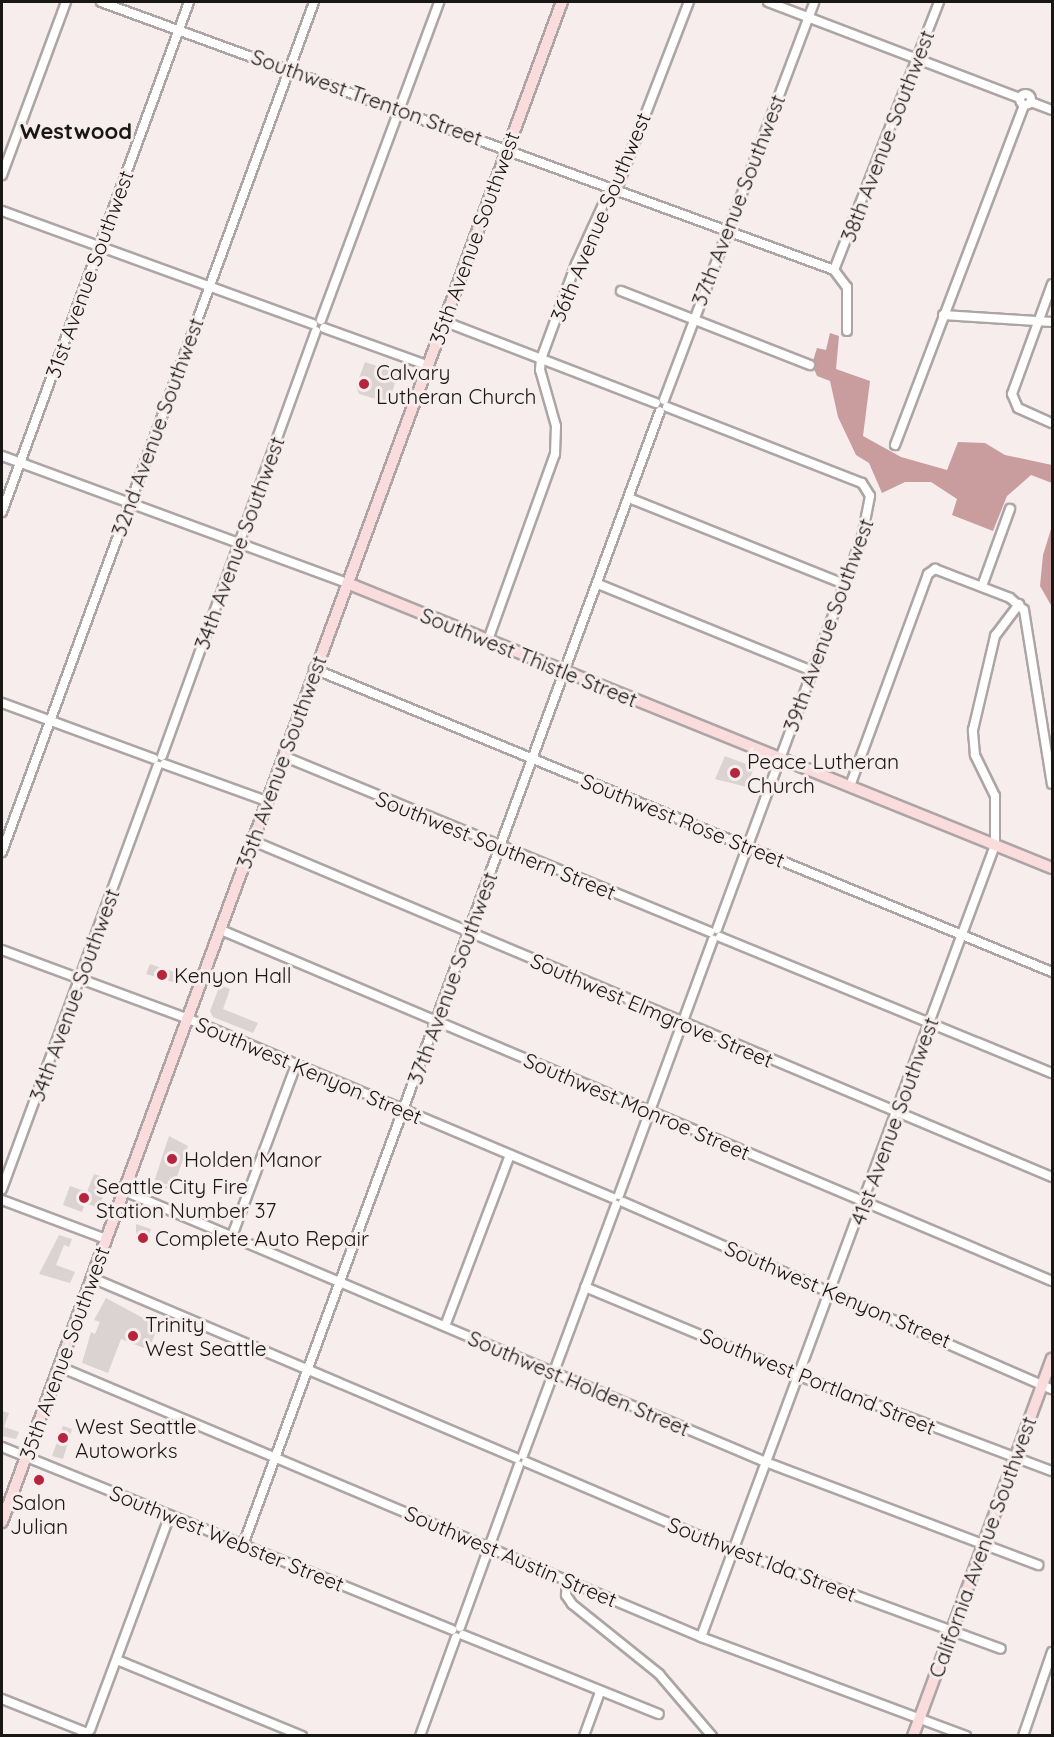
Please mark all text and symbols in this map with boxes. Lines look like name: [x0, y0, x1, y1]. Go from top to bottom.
street label: 38th Avenue Southwest: [835, 27, 939, 245]
street label: Southwest Trenton Street: [248, 43, 486, 151]
street label: 37th Avenue Southwest: [686, 91, 790, 309]
street label: 36th Avenue Southwest: [544, 109, 656, 325]
district label: Westwood: [20, 119, 132, 145]
street label: 35th Avenue Southwest: [424, 128, 524, 348]
street label: 31st Avenue Southwest: [40, 167, 138, 381]
street label: 32nd Avenue Southwest: [106, 314, 208, 540]
place label: Calvary Lutheran Church: [376, 359, 536, 409]
marker: Calvary Lutheran Church: [357, 377, 371, 391]
street label: 34th Avenue Southwest: [189, 433, 289, 653]
street label: 39th Avenue Southwest: [778, 515, 878, 735]
street label: Southwest Thistle Street: [417, 602, 641, 712]
street label: 35th Avenue Southwest: [231, 652, 331, 872]
place label: Peace Lutheran Church: [747, 748, 899, 798]
marker: Peace Lutheran Church: [728, 766, 742, 780]
street label: Southwest Rose Street: [578, 768, 788, 872]
street label: Southwest Southern Street: [372, 785, 620, 905]
street label: 37th Avenue Southwest: [402, 868, 502, 1088]
street label: 34th Avenue Southwest: [24, 885, 124, 1105]
street label: Southwest Elmgrove Street: [527, 947, 777, 1073]
place label: Kenyon Hall: [174, 962, 292, 988]
marker: Kenyon Hall: [155, 968, 169, 982]
street label: Southwest Kenyon Street: [192, 1011, 426, 1129]
street label: 41st Avenue Southwest: [845, 1014, 943, 1228]
street label: Southwest Monroe Street: [520, 1047, 754, 1165]
place label: Holden Manor: [184, 1146, 322, 1172]
marker: Holden Manor: [165, 1152, 179, 1166]
place label: Seattle City Fire Station Number 37: [96, 1173, 276, 1223]
marker: Seattle City Fire Station Number 37: [77, 1191, 91, 1205]
place label: Complete Auto Repair: [155, 1225, 369, 1251]
marker: Complete Auto Repair: [136, 1231, 150, 1245]
street label: Southwest Kenyon Street: [721, 1235, 955, 1353]
street label: 35th Avenue Southwest: [14, 1243, 114, 1463]
place label: Trinity West Seattle: [145, 1311, 267, 1361]
street label: Southwest Portland Street: [697, 1322, 939, 1440]
street label: Southwest Holden Street: [464, 1325, 694, 1441]
marker: Trinity West Seattle: [126, 1329, 140, 1343]
place label: West Seattle Autoworks: [75, 1413, 197, 1463]
street label: California Avenue Southwest: [923, 1413, 1041, 1681]
marker: West Seattle Autoworks: [56, 1431, 70, 1445]
marker: Salon Julian: [32, 1473, 46, 1487]
street label: Southwest Webster Street: [106, 1479, 348, 1597]
place label: Salon Julian: [10, 1489, 68, 1539]
street label: Southwest Austin Street: [401, 1500, 621, 1612]
street label: Southwest Ida Street: [664, 1511, 860, 1607]

